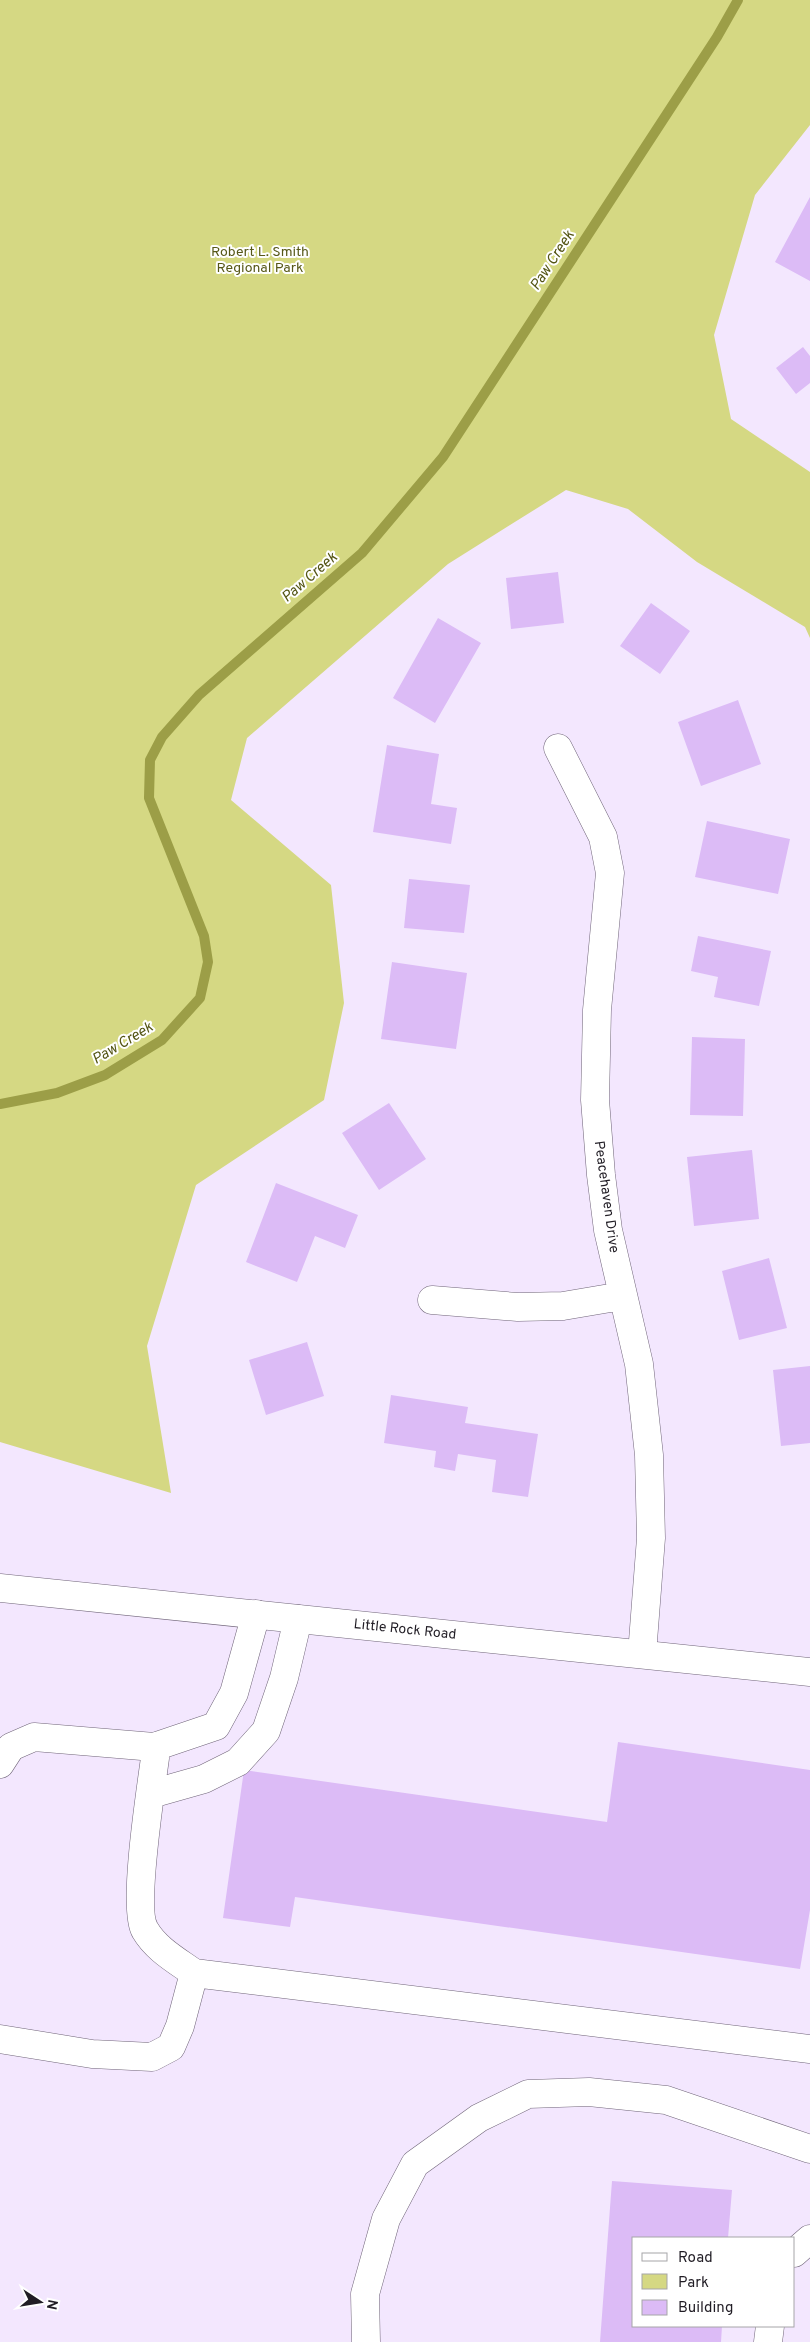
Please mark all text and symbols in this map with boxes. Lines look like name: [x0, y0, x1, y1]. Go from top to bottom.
water label: Paw Creek: [527, 227, 580, 295]
park label: Robert L. Smith Regional Park: [211, 244, 309, 277]
water label: Paw Creek: [278, 548, 342, 607]
water label: Paw Creek: [89, 1018, 157, 1070]
street label: Peacehaven Drive: [590, 1140, 622, 1254]
street label: Little Rock Road: [353, 1616, 457, 1644]
legend: [632, 2237, 795, 2327]
text: Road: [678, 2249, 713, 2268]
text: Park: [678, 2274, 709, 2293]
north arrow: [15, 2277, 65, 2327]
text: N: [42, 2298, 61, 2311]
text: Building: [678, 2299, 733, 2318]

